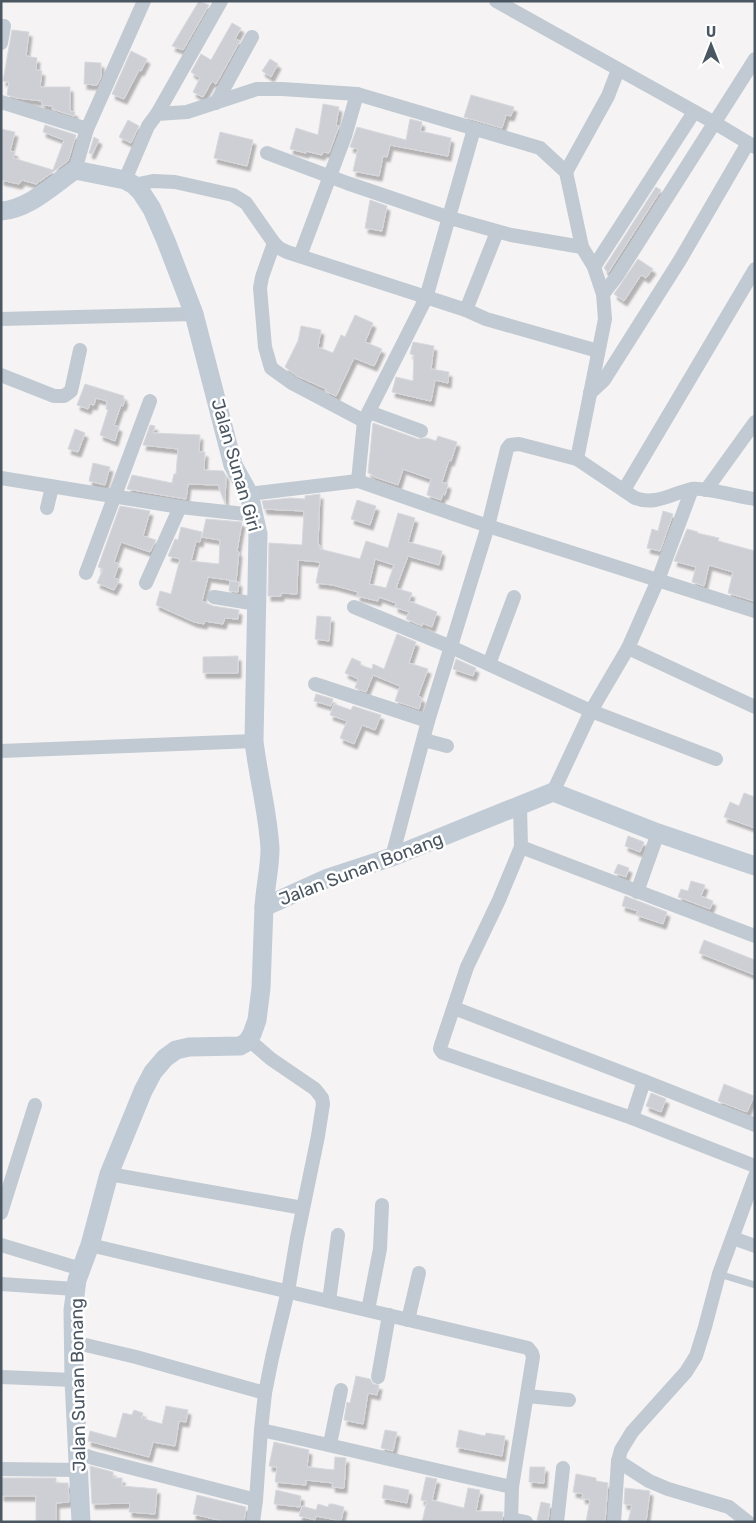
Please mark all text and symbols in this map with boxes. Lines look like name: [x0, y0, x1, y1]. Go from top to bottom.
north arrow: [686, 20, 736, 70]
text: U: [706, 24, 716, 41]
street label: Jalan Sunan Giri: [207, 396, 265, 534]
street label: Jalan Sunan Bonang: [276, 828, 446, 910]
street label: Jalan Sunan Bonang: [65, 1298, 91, 1472]

